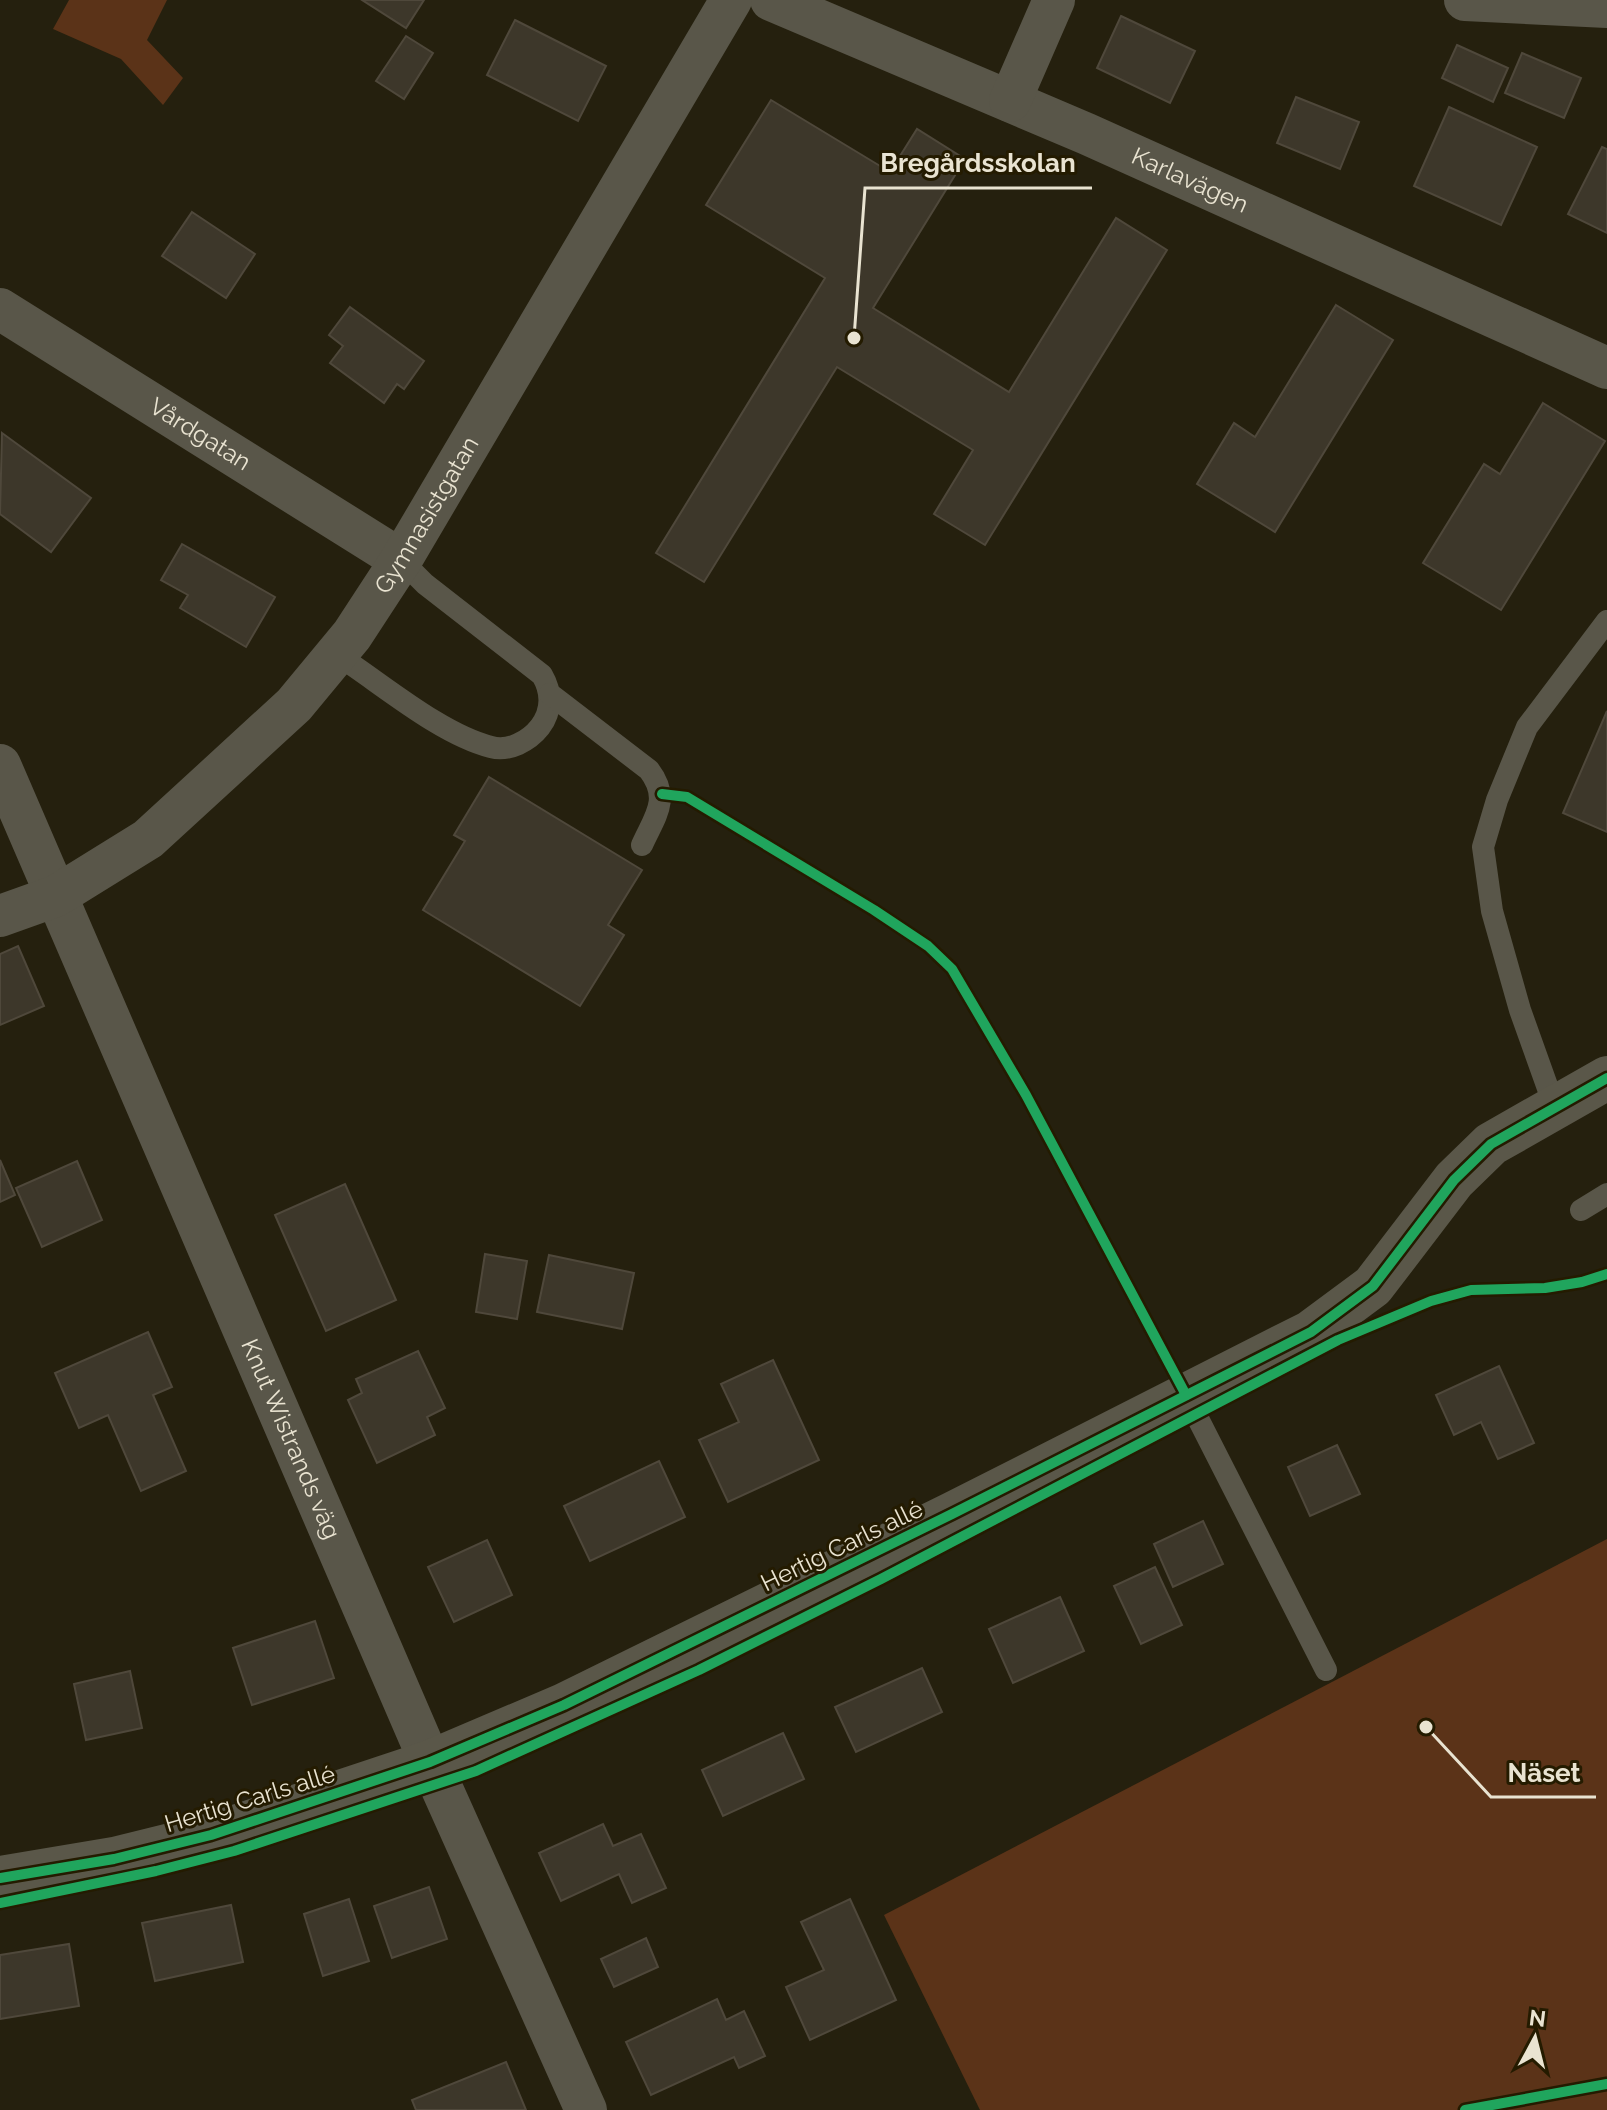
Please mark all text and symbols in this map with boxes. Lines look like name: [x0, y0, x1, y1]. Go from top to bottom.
callout: Bregårdsskolan: [865, 138, 1092, 188]
street label: Karlavägen: [1127, 141, 1253, 219]
text: Bregårdsskolan: [880, 148, 1076, 178]
street label: Vårdgatan: [144, 391, 256, 476]
street label: Gymnasistgatan: [368, 431, 485, 599]
street label: Knut Wistrands väg: [235, 1334, 347, 1543]
street label: Hertig Carls allé: [756, 1494, 928, 1597]
callout: Näset: [1491, 1747, 1596, 1797]
text: Näset: [1508, 1758, 1580, 1788]
street label: Hertig Carls allé: [161, 1759, 339, 1838]
north arrow: [1495, 1998, 1575, 2078]
text: N: [1528, 2004, 1547, 2032]

